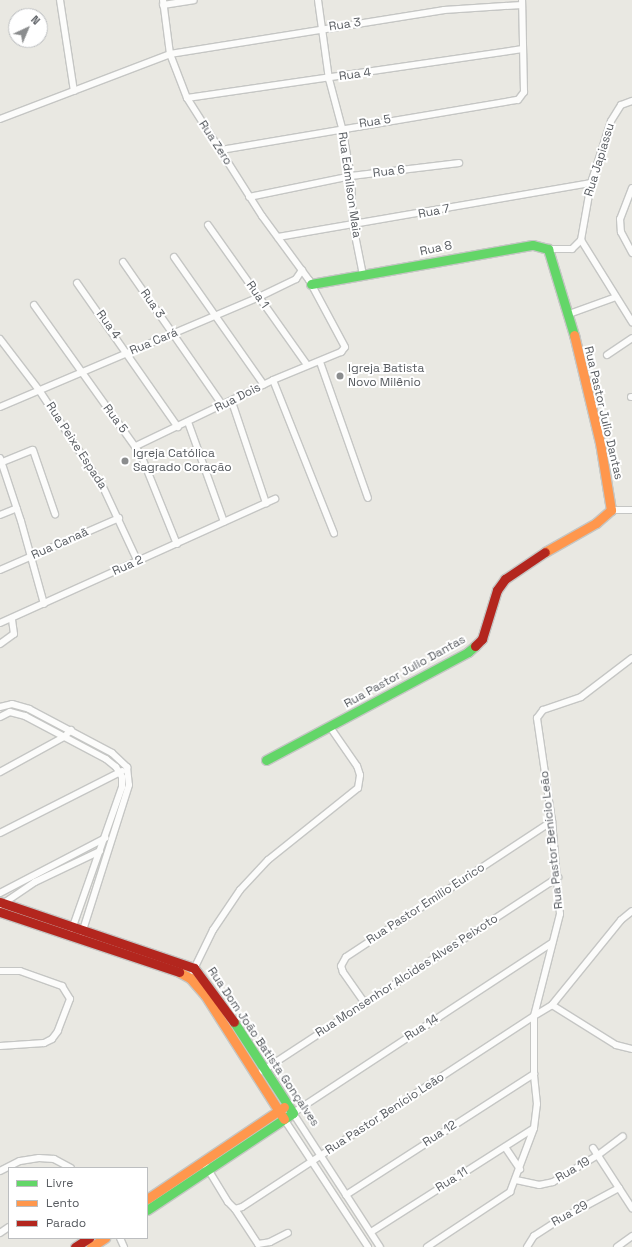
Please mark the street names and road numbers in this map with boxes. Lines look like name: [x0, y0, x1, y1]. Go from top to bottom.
street label: Rua 3: [328, 15, 362, 35]
street label: Rua 4: [338, 66, 372, 84]
street label: Rua 5: [358, 112, 392, 132]
street label: Rua Zero: [195, 118, 235, 168]
street label: Rua Japiassu: [582, 121, 618, 199]
street label: Rua Edmilson Maia: [334, 131, 364, 239]
street label: Rua 6: [372, 163, 406, 181]
street label: Rua 7: [417, 202, 451, 222]
street label: Rua 8: [419, 239, 453, 259]
street label: Rua 1: [243, 279, 271, 311]
street label: Rua 3: [137, 287, 167, 321]
street label: Rua 4: [93, 308, 123, 342]
street label: Rua Cará: [128, 325, 180, 359]
street label: Rua Pastor Julio Dantas: [581, 345, 625, 481]
street label: Rua Dois: [213, 380, 263, 416]
street label: Rua Peixe Espada: [42, 400, 110, 492]
street label: Rua 5: [100, 402, 130, 436]
street label: Rua Canaã: [29, 525, 91, 563]
street label: Rua 2: [110, 553, 146, 579]
street label: Rua Pastor Julio Dantas: [342, 633, 468, 711]
street label: Rua Pastor Benício Leão: [538, 770, 566, 910]
street label: Rua Pastor Emilio Eurico: [364, 860, 488, 948]
street label: Rua Monsenhor Alcides Alves Peixoto: [313, 911, 501, 1041]
street label: Rua Dom João Batista Gonçalves: [204, 965, 322, 1129]
street label: Rua 14: [402, 1012, 442, 1044]
street label: Rua Pastor Benício Leão: [323, 1070, 447, 1158]
street label: Rua 12: [420, 1118, 460, 1150]
street label: Rua 19: [553, 1154, 593, 1186]
street label: Rua 11: [433, 1165, 471, 1195]
street label: Rua 29: [549, 1198, 591, 1230]

